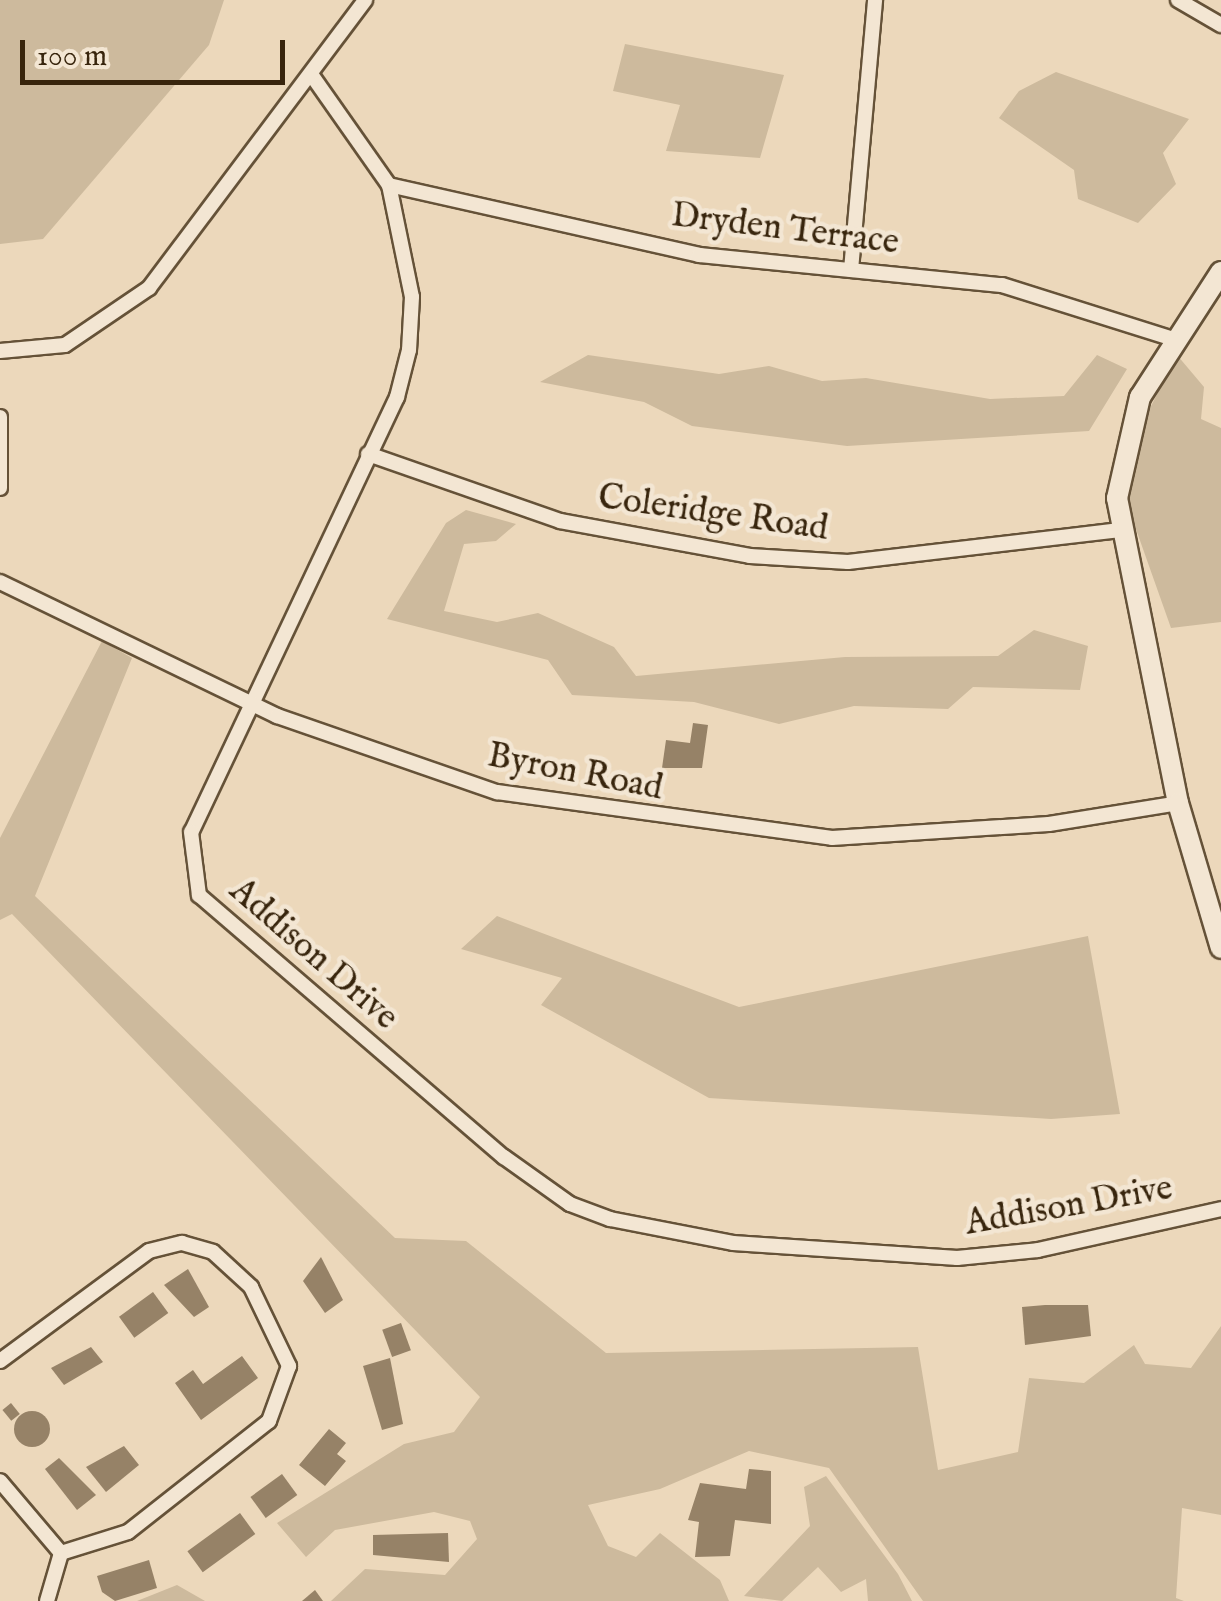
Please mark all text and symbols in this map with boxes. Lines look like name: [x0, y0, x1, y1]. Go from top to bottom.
scale bar: [25, 20, 290, 82]
text: 100 m: [37, 38, 107, 76]
street label: Dryden Terrace: [669, 195, 901, 265]
street label: Coleridge Road: [595, 477, 831, 551]
street label: Byron Road: [484, 735, 666, 811]
street label: Addison Drive: [220, 871, 406, 1039]
street label: Addison Drive: [962, 1168, 1176, 1246]

